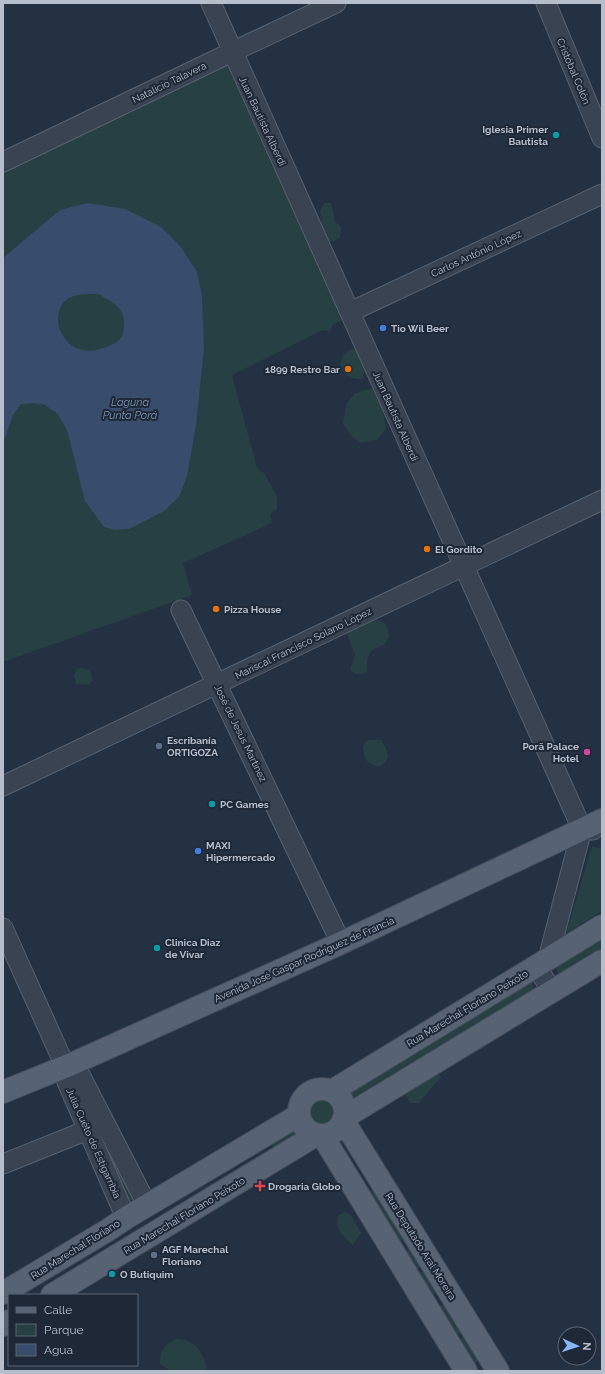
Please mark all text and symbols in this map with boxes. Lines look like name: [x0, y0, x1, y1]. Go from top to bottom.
street label: Cristóbal Colón: [555, 37, 592, 106]
street label: Natalicio Talavera: [130, 60, 208, 105]
street label: Juan Bautista Alberdi: [237, 75, 288, 168]
place label: Iglesia Primer Bautista: [482, 124, 548, 147]
marker: Iglesia Primer Bautista: [551, 130, 561, 140]
street label: Carlos Antônio López: [429, 228, 523, 279]
marker: Tio Wil Beer: [378, 323, 388, 333]
place label: Tio Wil Beer: [391, 323, 449, 334]
place label: 1899 Restro Bar: [265, 364, 340, 375]
marker: 1899 Restro Bar: [343, 364, 353, 374]
street label: Juan Bautista Alberdi: [371, 370, 420, 463]
water label: Laguna Punta Porá: [103, 396, 158, 422]
marker: El Gordito: [422, 544, 432, 554]
place label: El Gordito: [435, 544, 482, 555]
marker: Pizza House: [211, 604, 221, 614]
place label: Pizza House: [224, 604, 281, 615]
street label: Mariscal Francisco Solano López: [233, 606, 373, 681]
street label: José de Jesús Martinez: [212, 683, 269, 784]
place label: Escribanía ORTIGOZA: [167, 735, 218, 758]
marker: Escribanía ORTIGOZA: [154, 741, 164, 751]
place label: Porã Palace Hotel: [522, 741, 580, 764]
marker: Porã Palace Hotel: [582, 747, 592, 757]
marker: PC Games: [207, 799, 217, 809]
place label: PC Games: [220, 799, 269, 810]
place label: MAXI Hipermercado: [206, 840, 275, 863]
marker: MAXI Hipermercado: [193, 846, 203, 856]
street label: Avenida José Gaspar Rodríguez de Francia: [212, 915, 396, 1004]
place label: Clinica Diaz de Vivar: [165, 937, 220, 960]
marker: Clinica Diaz de Vivar: [152, 943, 162, 953]
street label: Rua Marechal Floriano Peixoto: [405, 968, 530, 1049]
street label: Julia Cuéto de Estigarribia: [64, 1086, 123, 1200]
street label: Rua Marechal Floriano Peixoto: [122, 1175, 247, 1256]
marker: Drogaria Globo: [255, 1181, 265, 1191]
place label: Drogaria Globo: [268, 1181, 341, 1192]
street label: Rua Deputado Aral Moreira: [383, 1191, 458, 1302]
street label: Rua Marechal Floriano: [29, 1217, 122, 1281]
place label: AGF Marechal Floriano: [162, 1244, 229, 1267]
marker: AGF Marechal Floriano: [149, 1250, 159, 1260]
marker: O Butiquim: [107, 1269, 117, 1279]
place label: O Butiquim: [120, 1269, 174, 1280]
legend: [8, 1294, 138, 1366]
text: Calle: [44, 1303, 72, 1317]
text: Parque: [44, 1323, 84, 1337]
north arrow: [557, 1326, 597, 1366]
text: N: [580, 1342, 593, 1351]
text: Agua: [44, 1343, 73, 1357]

